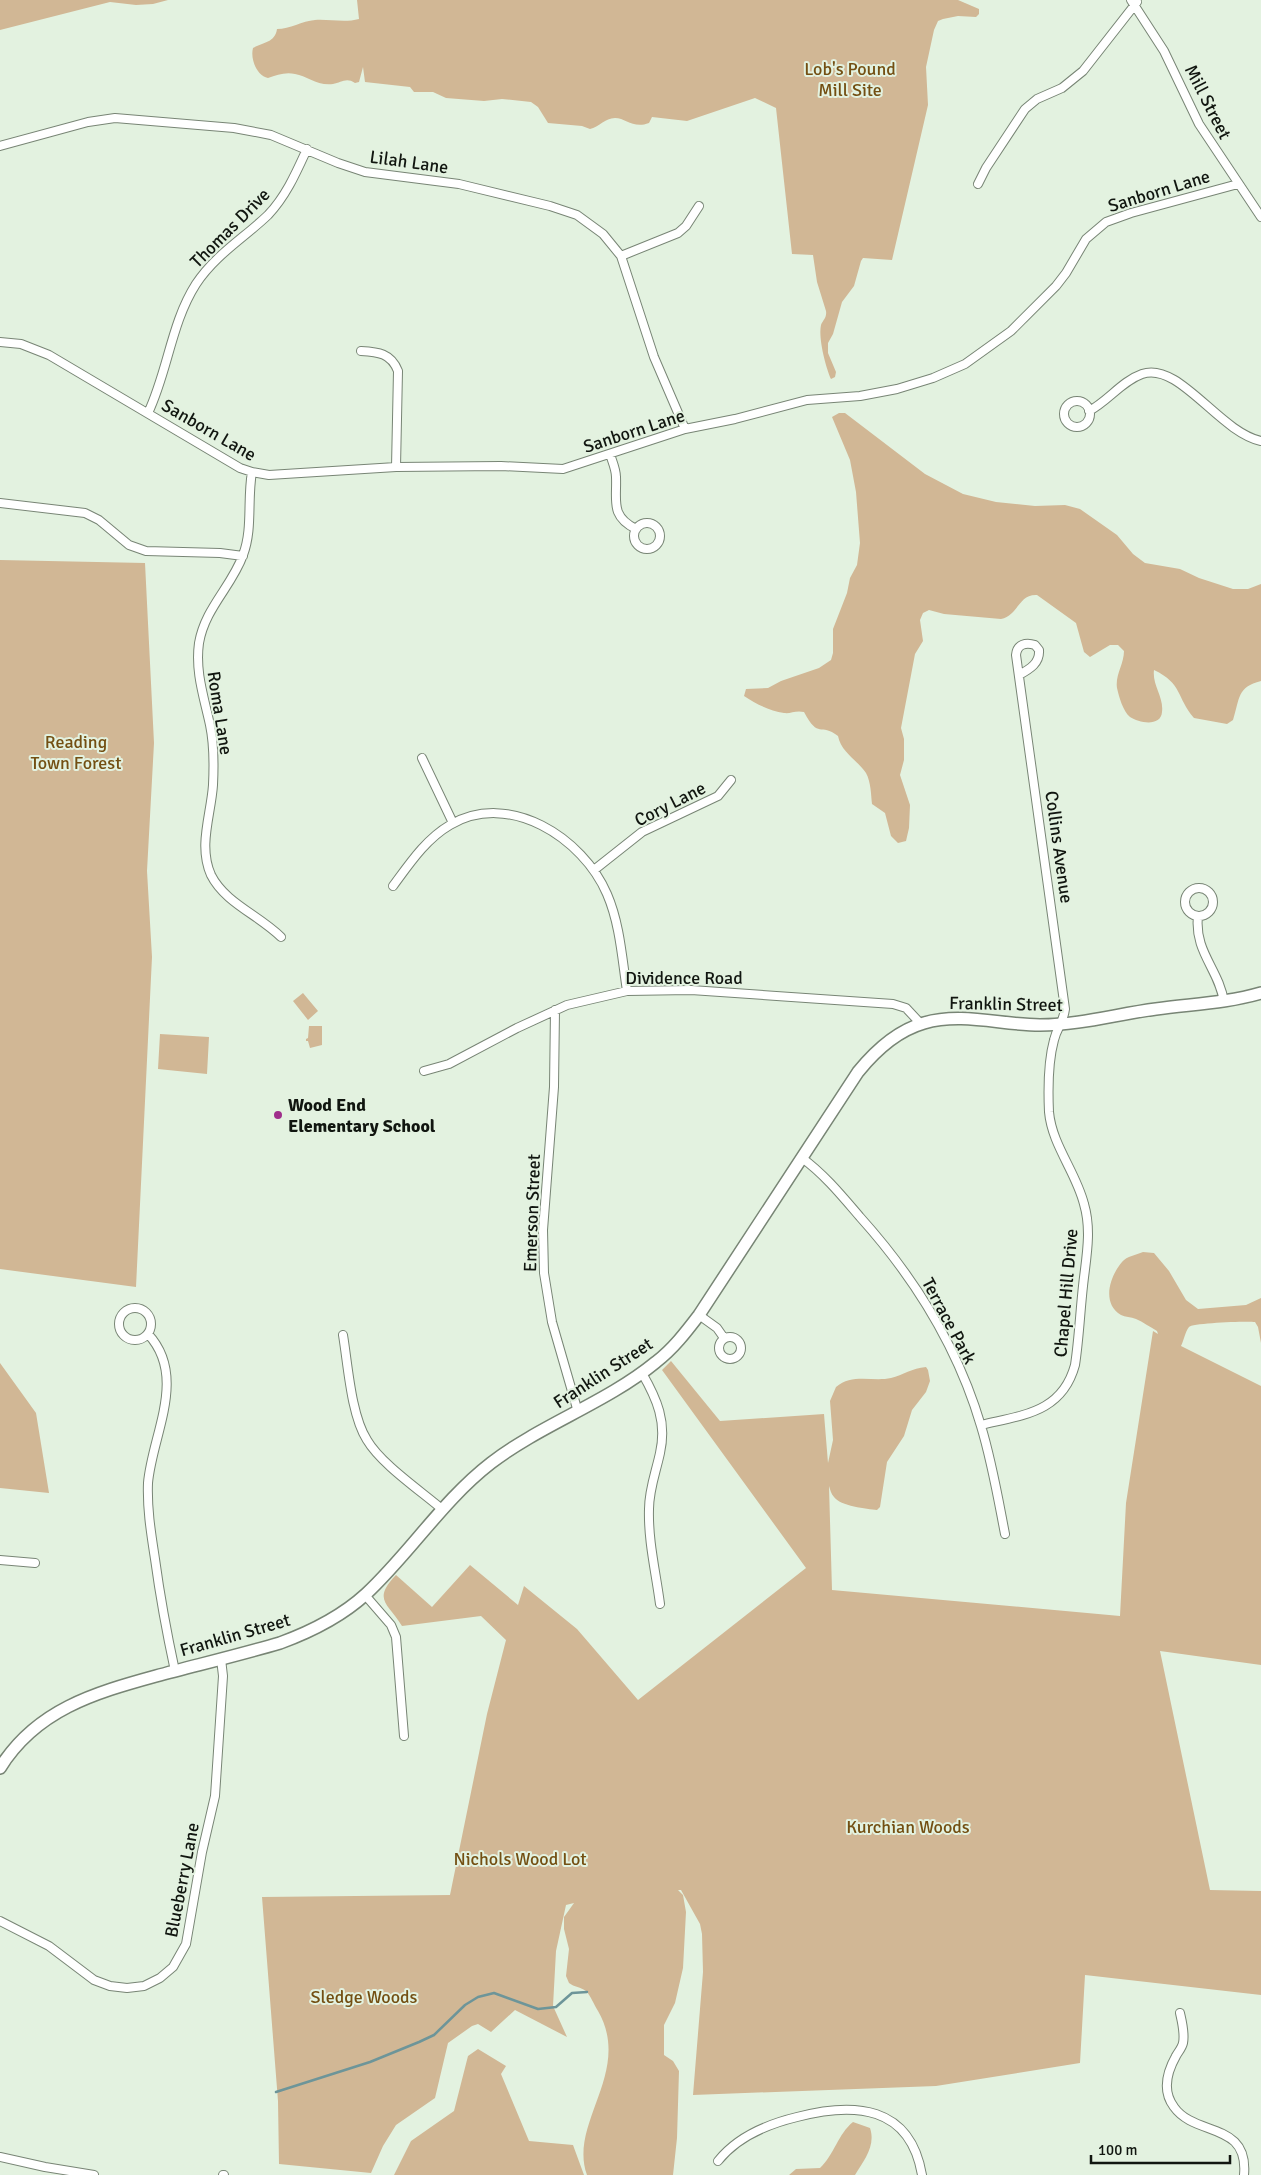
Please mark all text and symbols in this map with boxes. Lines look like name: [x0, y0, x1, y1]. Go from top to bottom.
park label: Lob's Pound Mill Site: [804, 58, 896, 101]
street label: Mill Street: [1180, 61, 1236, 143]
street label: Lilah Lane: [368, 146, 450, 178]
street label: Sanborn Lane: [1105, 165, 1213, 217]
street label: Thomas Drive: [186, 184, 274, 272]
street label: Sanborn Lane: [158, 394, 260, 466]
street label: Sanborn Lane: [580, 404, 688, 458]
street label: Roma Lane: [203, 670, 237, 756]
park label: Reading Town Forest: [30, 731, 122, 774]
street label: Cory Lane: [631, 777, 709, 831]
street label: Collins Avenue: [1040, 789, 1078, 905]
street label: Dividence Road: [625, 967, 743, 989]
street label: Franklin Street: [949, 992, 1063, 1016]
place label: Wood End Elementary School: [288, 1094, 436, 1137]
marker: Wood End Elementary School: [272, 1109, 284, 1121]
street label: Emerson Street: [519, 1154, 545, 1272]
street label: Chapel Hill Drive: [1049, 1228, 1083, 1358]
street label: Terrace Park: [917, 1274, 981, 1368]
street label: Franklin Street: [549, 1333, 657, 1413]
street label: Franklin Street: [177, 1609, 293, 1661]
park label: Kurchian Woods: [846, 1816, 970, 1838]
street label: Blueberry Lane: [160, 1821, 204, 1939]
park label: Nichols Wood Lot: [453, 1848, 587, 1870]
park label: Sledge Woods: [311, 1986, 418, 2008]
scale bar: [1091, 2132, 1230, 2164]
text: 100 m: [1098, 2141, 1138, 2159]

